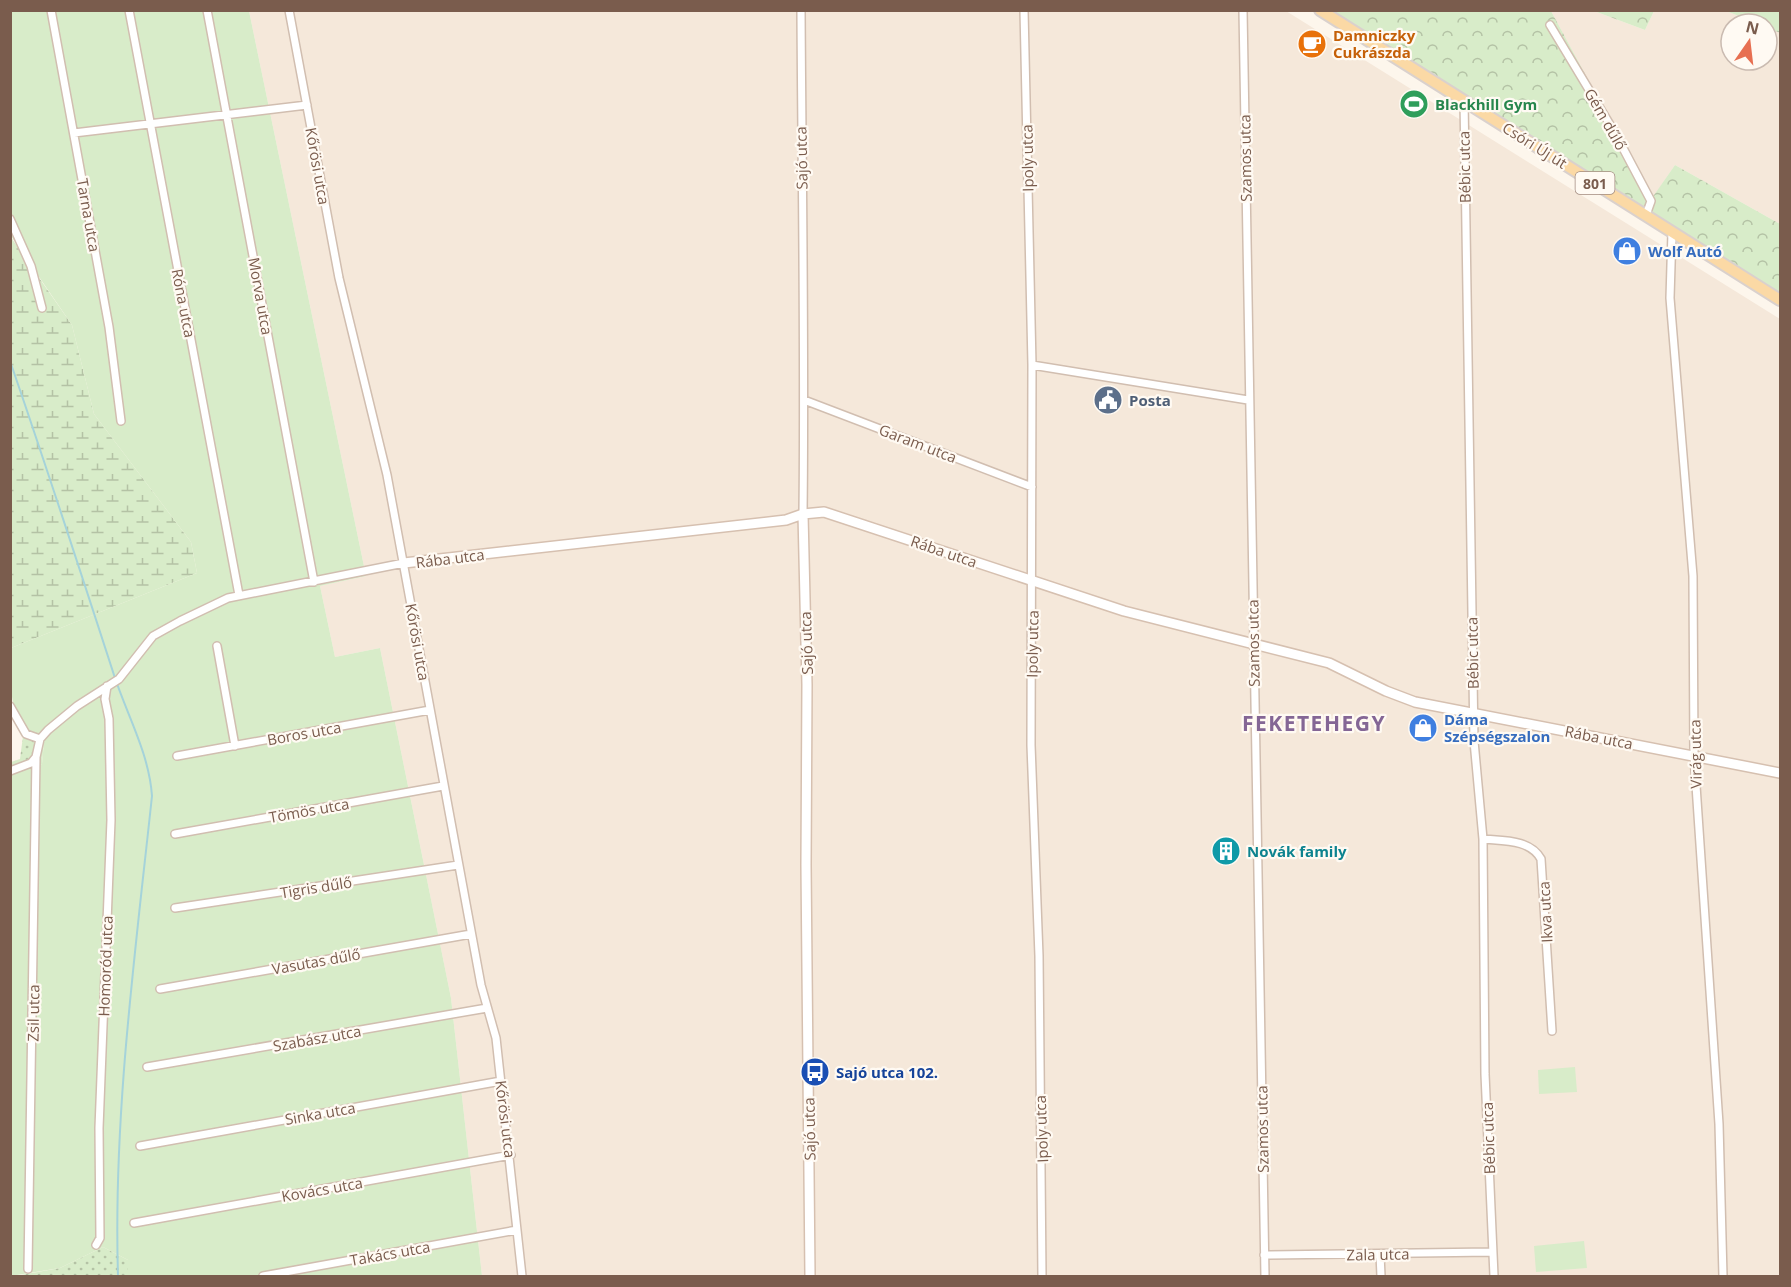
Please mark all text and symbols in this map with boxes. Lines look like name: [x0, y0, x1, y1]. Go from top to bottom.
north arrow: [1719, 12, 1779, 72]
text: N: [1744, 15, 1762, 40]
place label: Damniczky Cukrászda: [1333, 25, 1416, 62]
cafe icon: Damniczky Cukrászda: [1296, 28, 1328, 60]
street label: Gém dűlő: [1580, 84, 1632, 154]
sports icon: Blackhill Gym: [1398, 88, 1430, 120]
place label: Blackhill Gym: [1435, 94, 1537, 114]
street label: Szamos utca: [1234, 114, 1256, 202]
street label: Csóri Új út: [1499, 117, 1571, 173]
street label: Ipoly utca: [1016, 124, 1038, 192]
street label: Kőrösi utca: [301, 126, 335, 206]
street label: Sajó utca: [790, 126, 812, 190]
street label: Bébic utca: [1453, 131, 1475, 203]
road number: 801: [1576, 172, 1614, 194]
street label: Tarna utca: [73, 177, 105, 253]
shop icon: Wolf Autó: [1611, 235, 1643, 267]
place label: Wolf Autó: [1648, 241, 1722, 261]
street label: Morva utca: [244, 256, 278, 336]
street label: Róna utca: [168, 267, 200, 339]
public building icon: Posta: [1092, 384, 1124, 416]
place label: Posta: [1129, 390, 1171, 410]
street label: Garam utca: [876, 419, 960, 467]
street label: Rába utca: [908, 530, 980, 572]
street label: Rába utca: [414, 544, 486, 572]
street label: Szamos utca: [1242, 599, 1264, 687]
street label: Kőrösi utca: [401, 602, 435, 682]
street label: Ipoly utca: [1021, 610, 1043, 678]
street label: Sajó utca: [795, 611, 817, 675]
street label: Bébic utca: [1461, 617, 1483, 689]
district label: FEKETEHEGY: [1242, 709, 1386, 737]
place label: Dáma Szépségszalon: [1444, 709, 1550, 746]
shop icon: Dáma Szépségszalon: [1407, 712, 1439, 744]
street label: Boros utca: [265, 717, 343, 749]
street label: Virág utca: [1684, 719, 1706, 789]
street label: Rába utca: [1563, 721, 1635, 753]
street label: Tömös utca: [267, 793, 351, 827]
building icon: Novák family: [1210, 835, 1242, 867]
place label: Novák family: [1247, 841, 1347, 861]
street label: Tigris dűlő: [279, 871, 353, 903]
street label: Ikva utca: [1533, 881, 1557, 943]
street label: Homoród utca: [93, 915, 117, 1017]
street label: Vasutas dűlő: [270, 943, 362, 979]
street label: Zsil utca: [23, 984, 43, 1042]
street label: Szabász utca: [271, 1020, 363, 1056]
bus stop icon: Sajó utca 102.: [799, 1056, 831, 1088]
place label: Sajó utca 102.: [836, 1062, 938, 1082]
street label: Kőrösi utca: [491, 1079, 521, 1159]
street label: Szamos utca: [1251, 1085, 1273, 1173]
street label: Ipoly utca: [1030, 1095, 1052, 1163]
street label: Sinka utca: [283, 1097, 357, 1129]
street label: Sajó utca: [798, 1097, 820, 1161]
street label: Bébic utca: [1477, 1102, 1499, 1174]
street label: Kovács utca: [280, 1172, 364, 1206]
street label: Takács utca: [348, 1236, 432, 1270]
street label: Zala utca: [1346, 1243, 1410, 1265]

